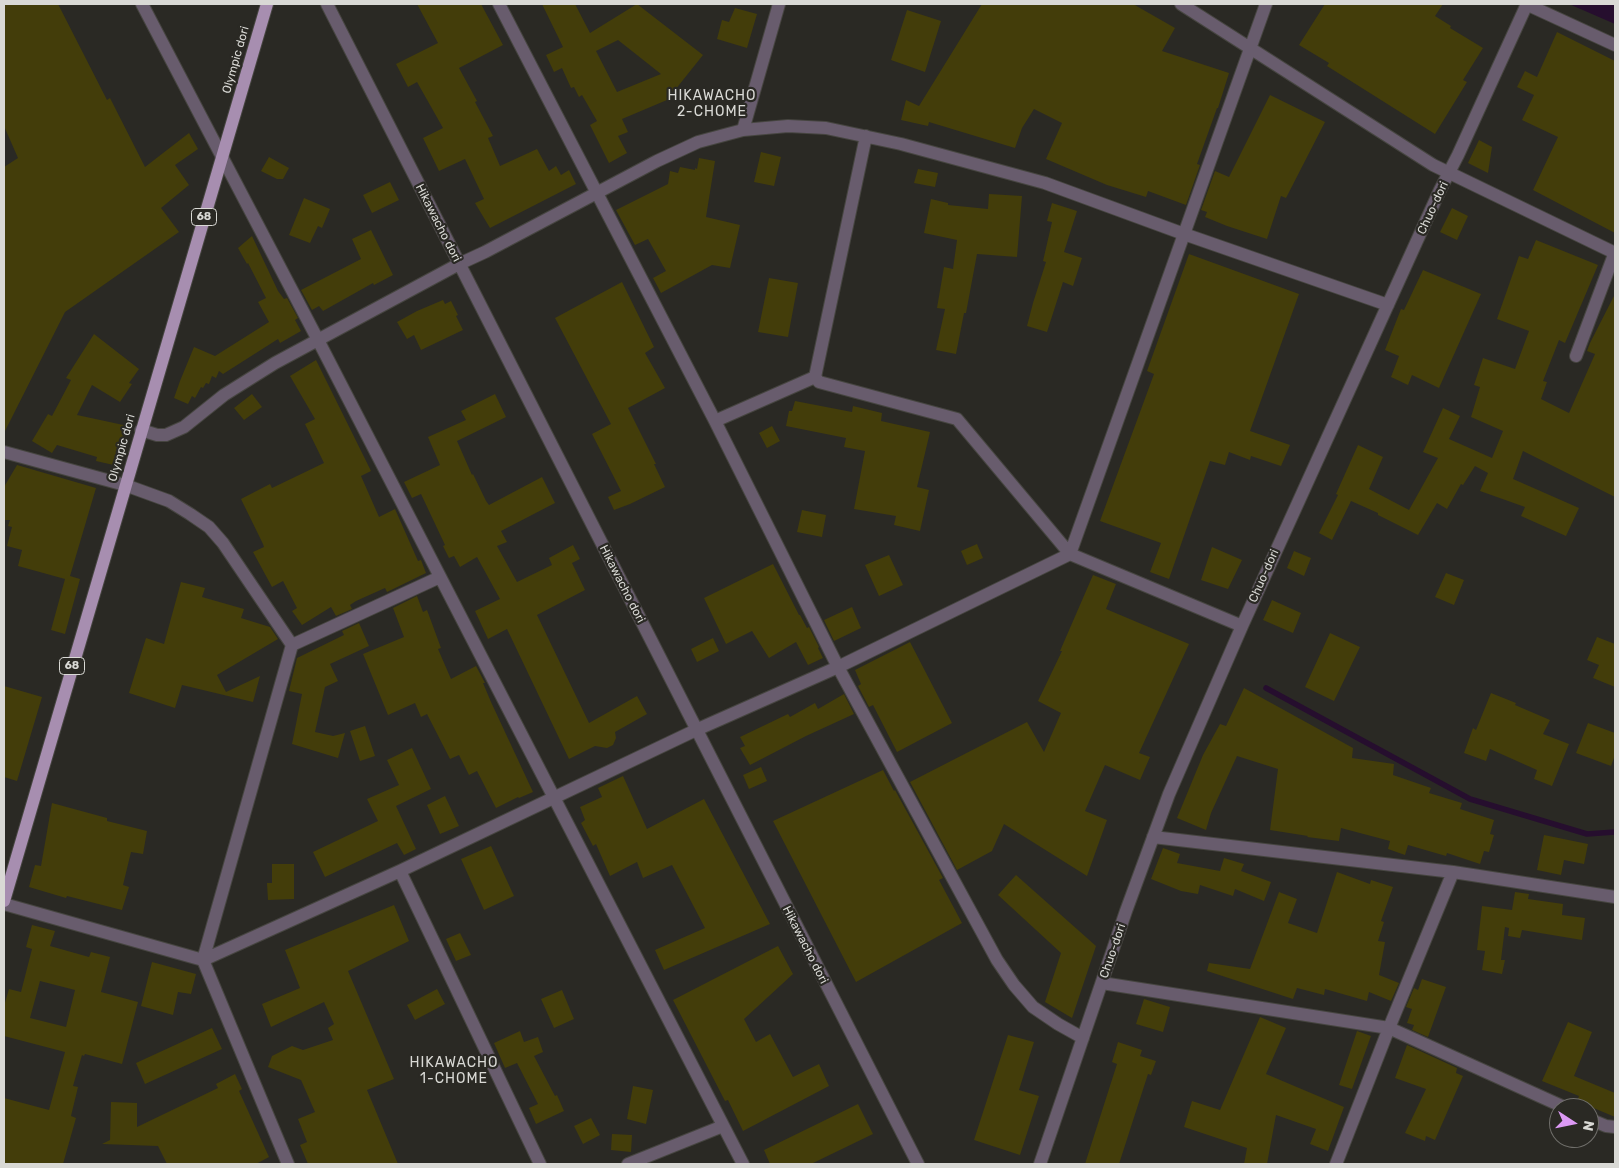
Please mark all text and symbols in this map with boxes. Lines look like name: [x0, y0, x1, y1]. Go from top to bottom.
street label: Olympic dori: [220, 25, 252, 95]
district label: HIKAWACHO 2-CHOME: [666, 88, 758, 120]
street label: Chuo-dori: [1414, 179, 1452, 237]
street label: Hikawacho dori: [412, 182, 464, 264]
road number: 68: [192, 208, 216, 226]
street label: Olympic dori: [106, 413, 138, 483]
street label: Hikawacho dori: [596, 543, 648, 625]
street label: Chuo-dori: [1246, 547, 1282, 605]
road number: 68: [60, 658, 84, 674]
street label: Hikawacho dori: [779, 904, 831, 986]
street label: Chuo-dori: [1097, 922, 1129, 980]
district label: HIKAWACHO 1-CHOME: [408, 1055, 500, 1088]
north arrow: [1549, 1098, 1599, 1148]
text: N: [1579, 1119, 1598, 1132]

